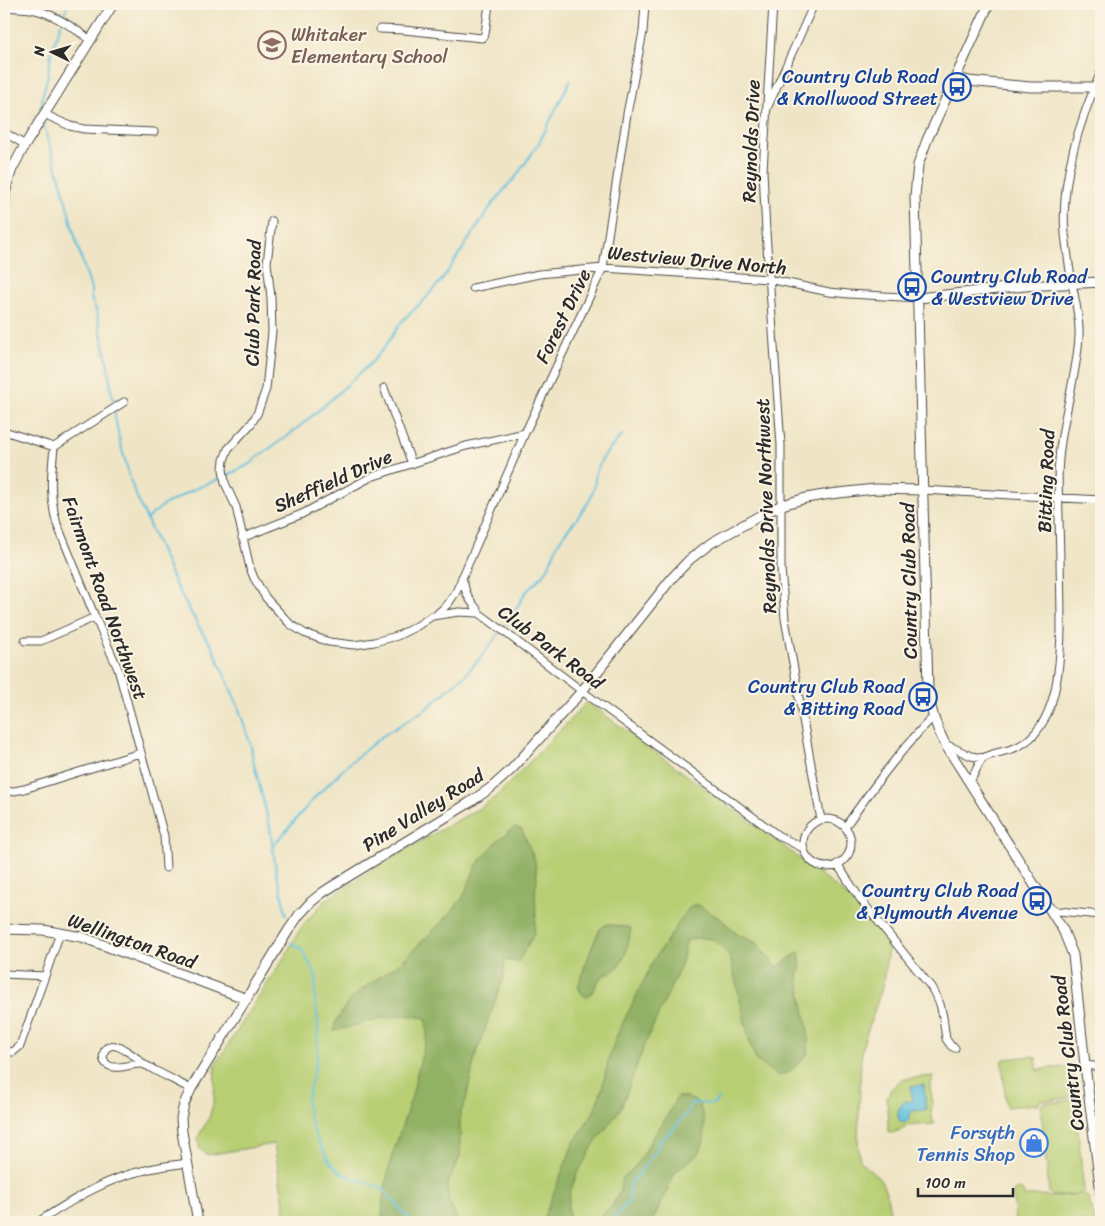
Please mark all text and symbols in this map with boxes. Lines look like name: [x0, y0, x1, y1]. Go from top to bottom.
place label: Whitaker Elementary School: [291, 18, 448, 73]
north arrow: [28, 28, 78, 78]
school or university icon: Whitaker Elementary School: [257, 30, 287, 60]
text: N: [27, 45, 52, 58]
place label: Country Club Road & Knollwood Street: [776, 60, 940, 115]
bus stop icon: Country Club Road & Knollwood Street: [942, 72, 972, 102]
street label: Reynolds Drive: [732, 79, 770, 203]
street label: Westview Drive North: [606, 236, 788, 284]
street label: Club Park Road: [235, 239, 271, 366]
place label: Country Club Road & Westview Drive: [931, 260, 1089, 315]
street label: Forest Drive: [526, 263, 600, 369]
bus stop icon: Country Club Road & Westview Drive: [897, 272, 927, 302]
street label: Reynolds Drive Northwest: [746, 398, 786, 614]
street label: Bitting Road: [1028, 427, 1064, 533]
street label: Sheffield Drive: [268, 440, 398, 522]
street label: Fairmont Road Northwest: [53, 491, 157, 705]
street label: Country Club Road: [891, 501, 927, 659]
street label: Club Park Road: [491, 596, 612, 699]
place label: Country Club Road & Bitting Road: [748, 670, 906, 725]
bus stop icon: Country Club Road & Bitting Road: [908, 682, 938, 712]
street label: Pine Valley Road: [355, 759, 491, 861]
place label: Country Club Road & Plymouth Avenue: [856, 874, 1020, 929]
bus stop icon: Country Club Road & Plymouth Avenue: [1022, 886, 1052, 916]
street label: Wellington Road: [63, 904, 203, 979]
street label: Country Club Road: [1042, 972, 1094, 1132]
place label: Forsyth Tennis Shop: [917, 1116, 1015, 1171]
shop icon: Forsyth Tennis Shop: [1019, 1128, 1049, 1158]
scale bar: [918, 1166, 1012, 1198]
text: 100 m: [925, 1170, 966, 1196]

